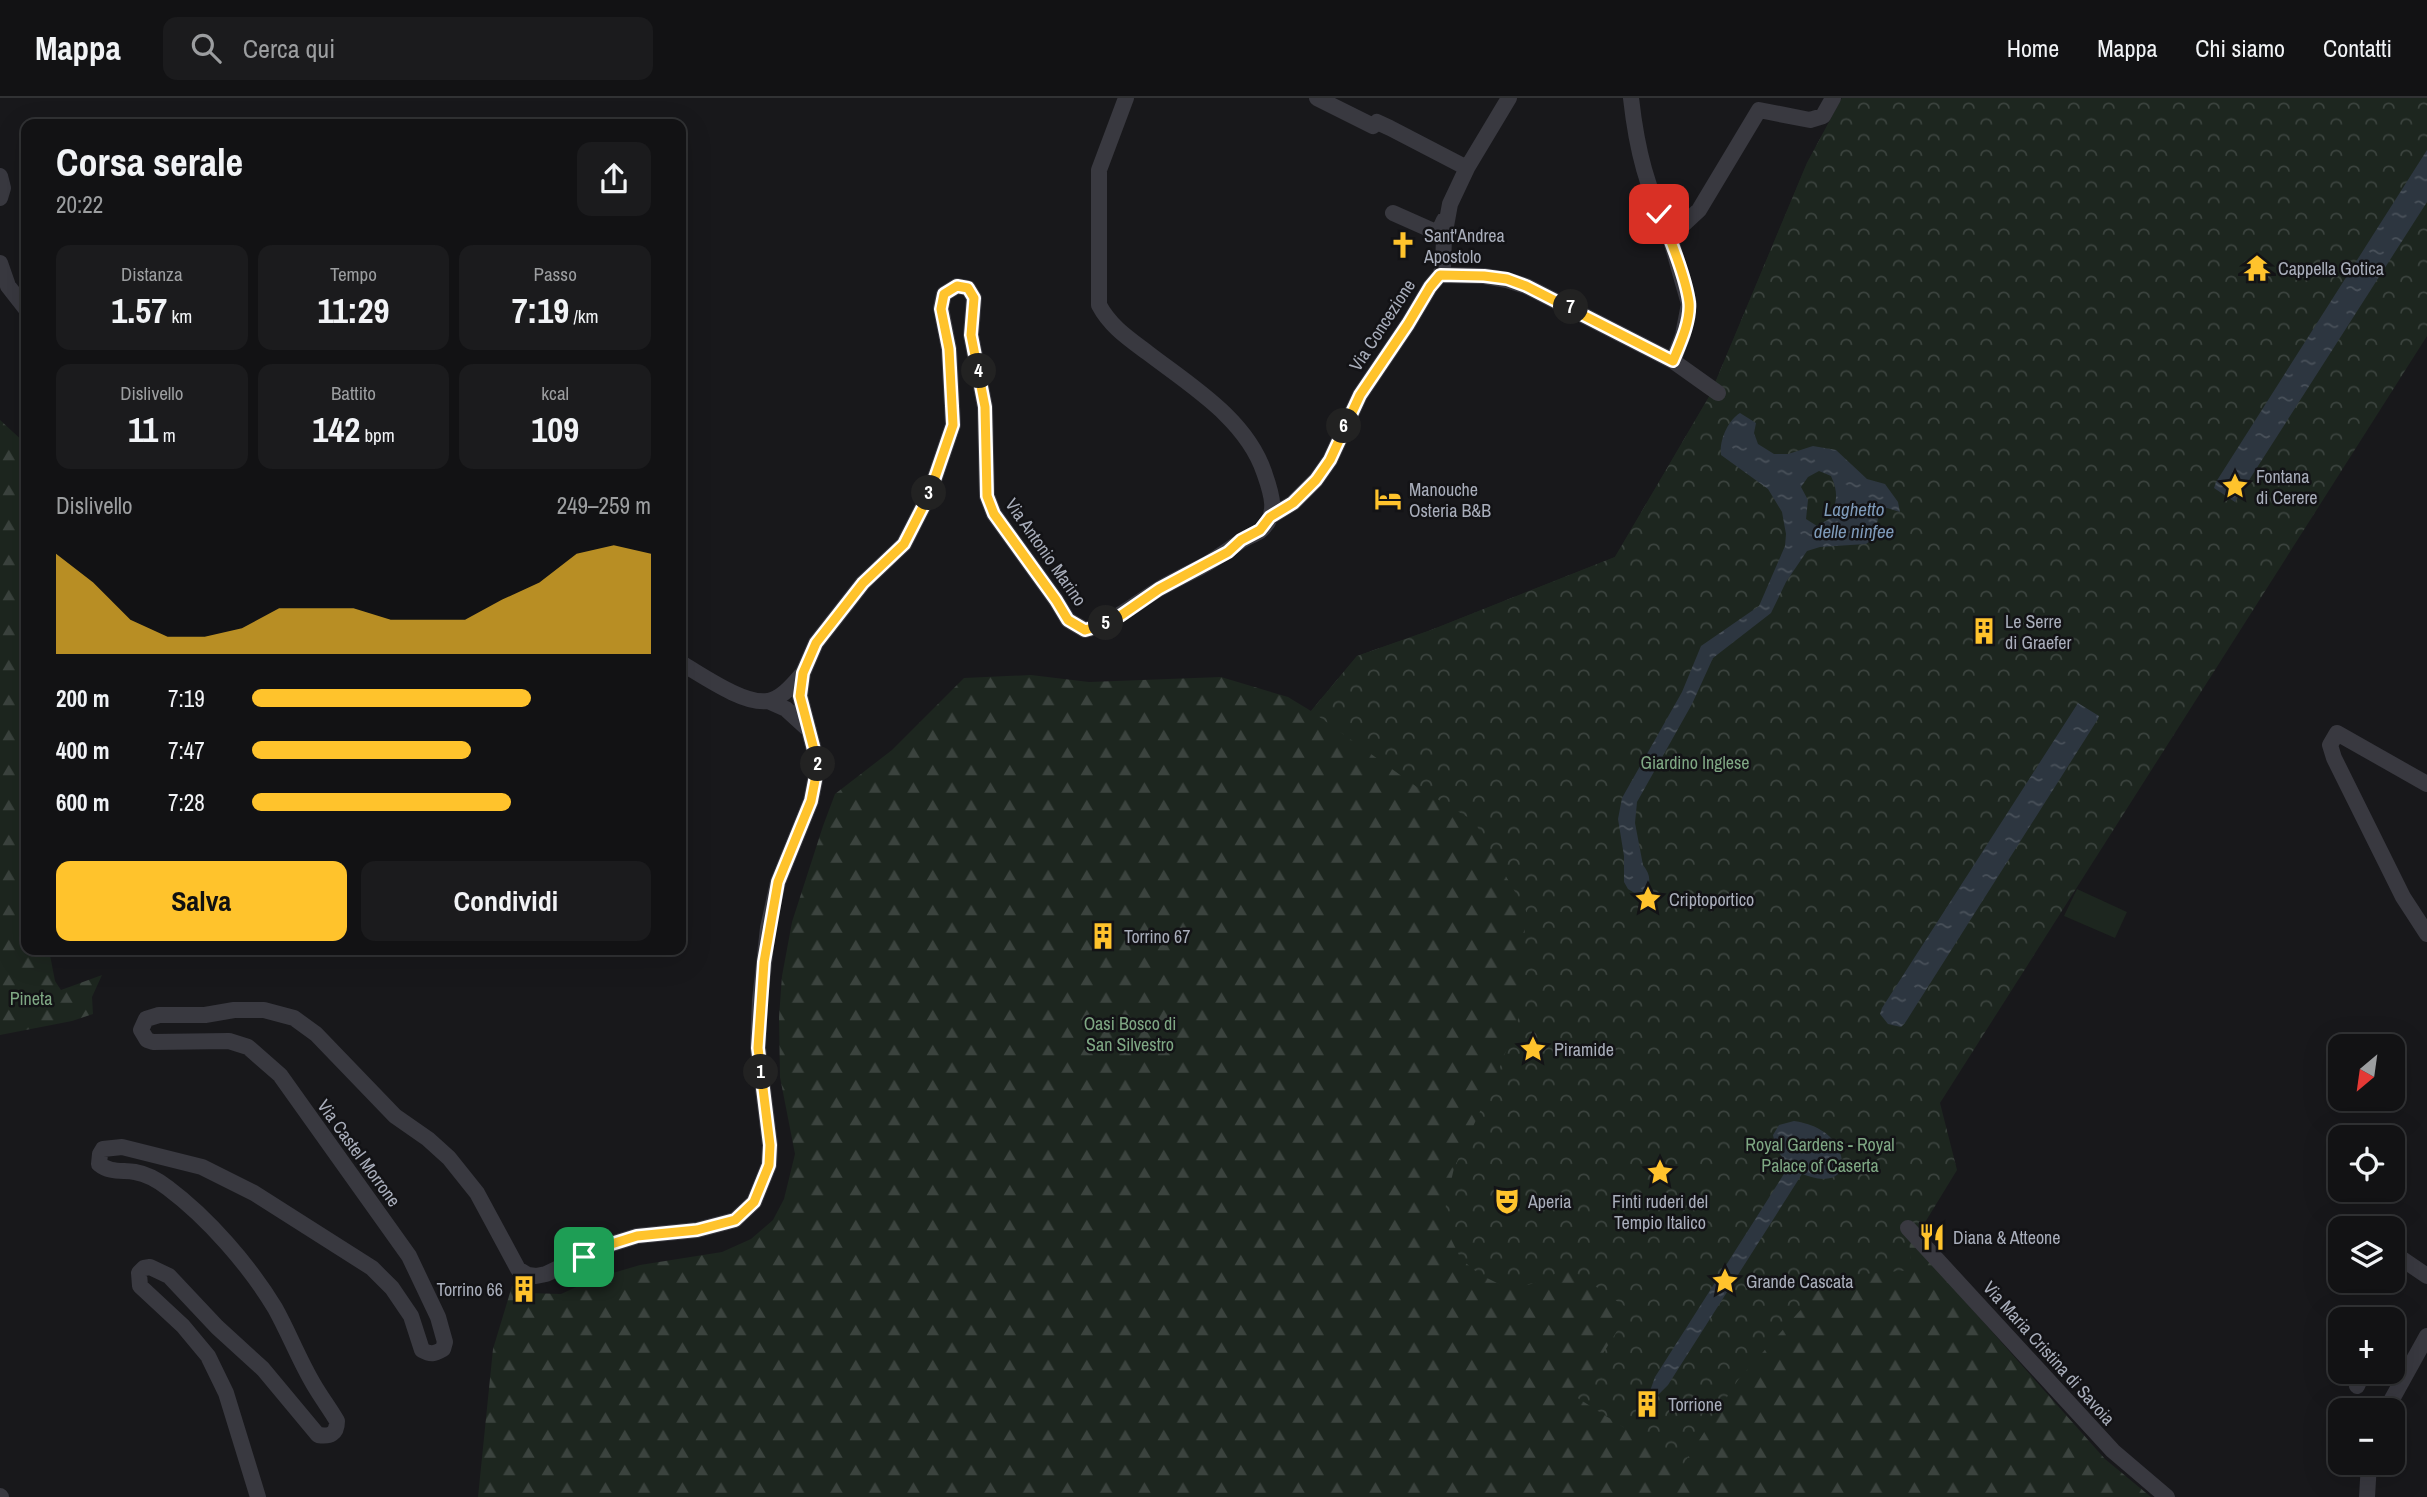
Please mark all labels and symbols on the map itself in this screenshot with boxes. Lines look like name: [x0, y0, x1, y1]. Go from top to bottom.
pin: [1629, 184, 1689, 244]
place label: Sant'Andrea Apostolo: [1423, 223, 1505, 269]
church icon: Sant'Andrea Apostolo: [1388, 230, 1418, 260]
temple icon: Cappella Gotica: [2242, 253, 2272, 283]
place label: Cappella Gotica: [2278, 256, 2384, 281]
street label: Via Concezione: [1343, 274, 1421, 376]
pin: 7: [1554, 290, 1588, 325]
pin: 4: [962, 354, 996, 388]
pin: 6: [1326, 408, 1362, 444]
place label: Fontana di Cerere: [2256, 464, 2318, 510]
place icon: Fontana di Cerere: [2220, 471, 2250, 501]
pin: 3: [912, 476, 946, 510]
place label: Manouche Osteria B&B: [1409, 477, 1491, 523]
hotel icon: Manouche Osteria B&B: [1373, 484, 1403, 514]
street label: Via Antonio Marino: [1000, 493, 1092, 611]
water label: Laghetto delle ninfee: [1814, 496, 1894, 544]
pin: 5: [1088, 606, 1124, 640]
place label: Le Serre di Graefer: [2005, 609, 2072, 655]
building icon: Le Serre di Graefer: [1969, 616, 1999, 646]
pin: 2: [800, 746, 836, 782]
park label: Giardino Inglese: [1640, 750, 1750, 775]
place icon: Criptoportico: [1633, 884, 1663, 914]
place label: Criptoportico: [1669, 887, 1754, 912]
building icon: Torrino 67: [1088, 921, 1118, 951]
place label: Torrino 67: [1124, 924, 1190, 949]
park label: Pineta: [10, 986, 52, 1011]
park label: Oasi Bosco di San Silvestro: [1084, 1011, 1176, 1057]
place icon: Piramide: [1518, 1034, 1548, 1064]
north arrow: [2328, 1034, 2404, 1111]
place label: Piramide: [1554, 1037, 1614, 1062]
pin: 1: [744, 1054, 778, 1090]
street label: Via Castel Morrone: [312, 1094, 406, 1212]
park label: Royal Gardens - Royal Palace of Caserta: [1745, 1132, 1895, 1178]
place icon: Finti ruderi del Tempio Italico: [1645, 1157, 1675, 1187]
theatre icon: Aperia: [1492, 1186, 1522, 1216]
place label: Aperia: [1527, 1189, 1572, 1214]
place label: Finti ruderi del Tempio Italico: [1612, 1189, 1708, 1235]
restaurant icon: Diana & Atteone: [1917, 1222, 1947, 1252]
place label: Diana & Atteone: [1953, 1225, 2061, 1250]
pin: [554, 1227, 614, 1287]
place icon: Grande Cascata: [1710, 1266, 1740, 1296]
place label: Grande Cascata: [1746, 1269, 1853, 1294]
building icon: Torrino 66: [509, 1274, 539, 1304]
street label: Via Maria Cristina di Savoia: [1977, 1276, 2121, 1430]
place label: Torrino 66: [437, 1277, 503, 1302]
building icon: Torrione: [1632, 1389, 1662, 1419]
place label: Torrione: [1668, 1392, 1722, 1417]

